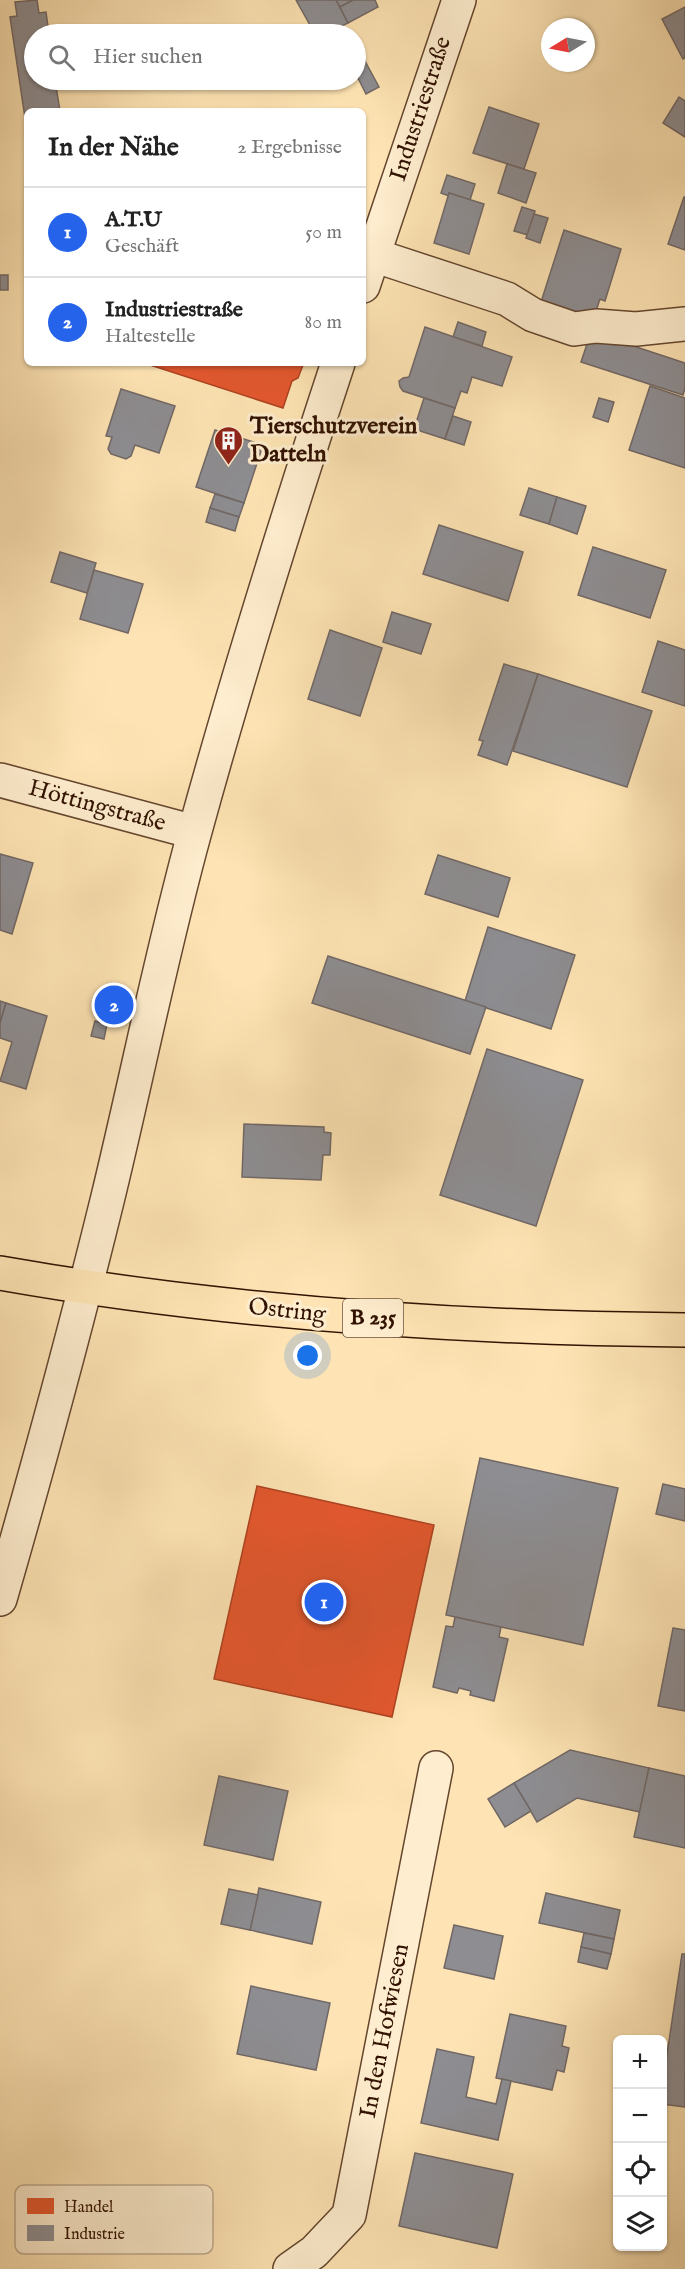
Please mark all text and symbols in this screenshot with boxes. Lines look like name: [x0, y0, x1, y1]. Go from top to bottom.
north arrow: [541, 18, 595, 72]
search box: [24, 24, 366, 90]
street label: Industriestraße: [383, 33, 459, 185]
icon: search: [45, 41, 78, 74]
text: Hier suchen: [93, 43, 203, 71]
text: In der Nähe: [48, 131, 179, 164]
text: 2 Ergebnisse: [237, 135, 342, 160]
text: A.T.U: [105, 206, 162, 234]
text: 1: [64, 220, 71, 245]
text: 50 m: [305, 220, 342, 245]
text: Geschäft: [105, 234, 179, 259]
text: Industriestraße: [105, 296, 243, 324]
text: 2: [63, 310, 72, 335]
text: 80 m: [305, 310, 342, 335]
text: Haltestelle: [105, 324, 195, 349]
place label: Tierschutzverein Datteln: [249, 411, 418, 470]
building icon: Tierschutzverein Datteln: [213, 424, 245, 466]
street label: Höttingstraße: [25, 773, 169, 839]
pin: 2: [94, 982, 134, 1028]
street label: Ostring: [247, 1292, 328, 1331]
road number: B 235: [343, 1299, 403, 1337]
your location: [293, 1341, 322, 1370]
pin: 1: [304, 1580, 344, 1624]
street label: In den Hofwiesen: [353, 1941, 417, 2121]
map controls: [613, 2035, 667, 2251]
button: +: [613, 2035, 667, 2089]
button: −: [613, 2089, 667, 2143]
button: locate: [613, 2143, 667, 2197]
legend: [15, 2185, 213, 2254]
button: layers: [613, 2197, 667, 2251]
text: Handel: [64, 2198, 114, 2218]
text: Industrie: [64, 2225, 125, 2245]

